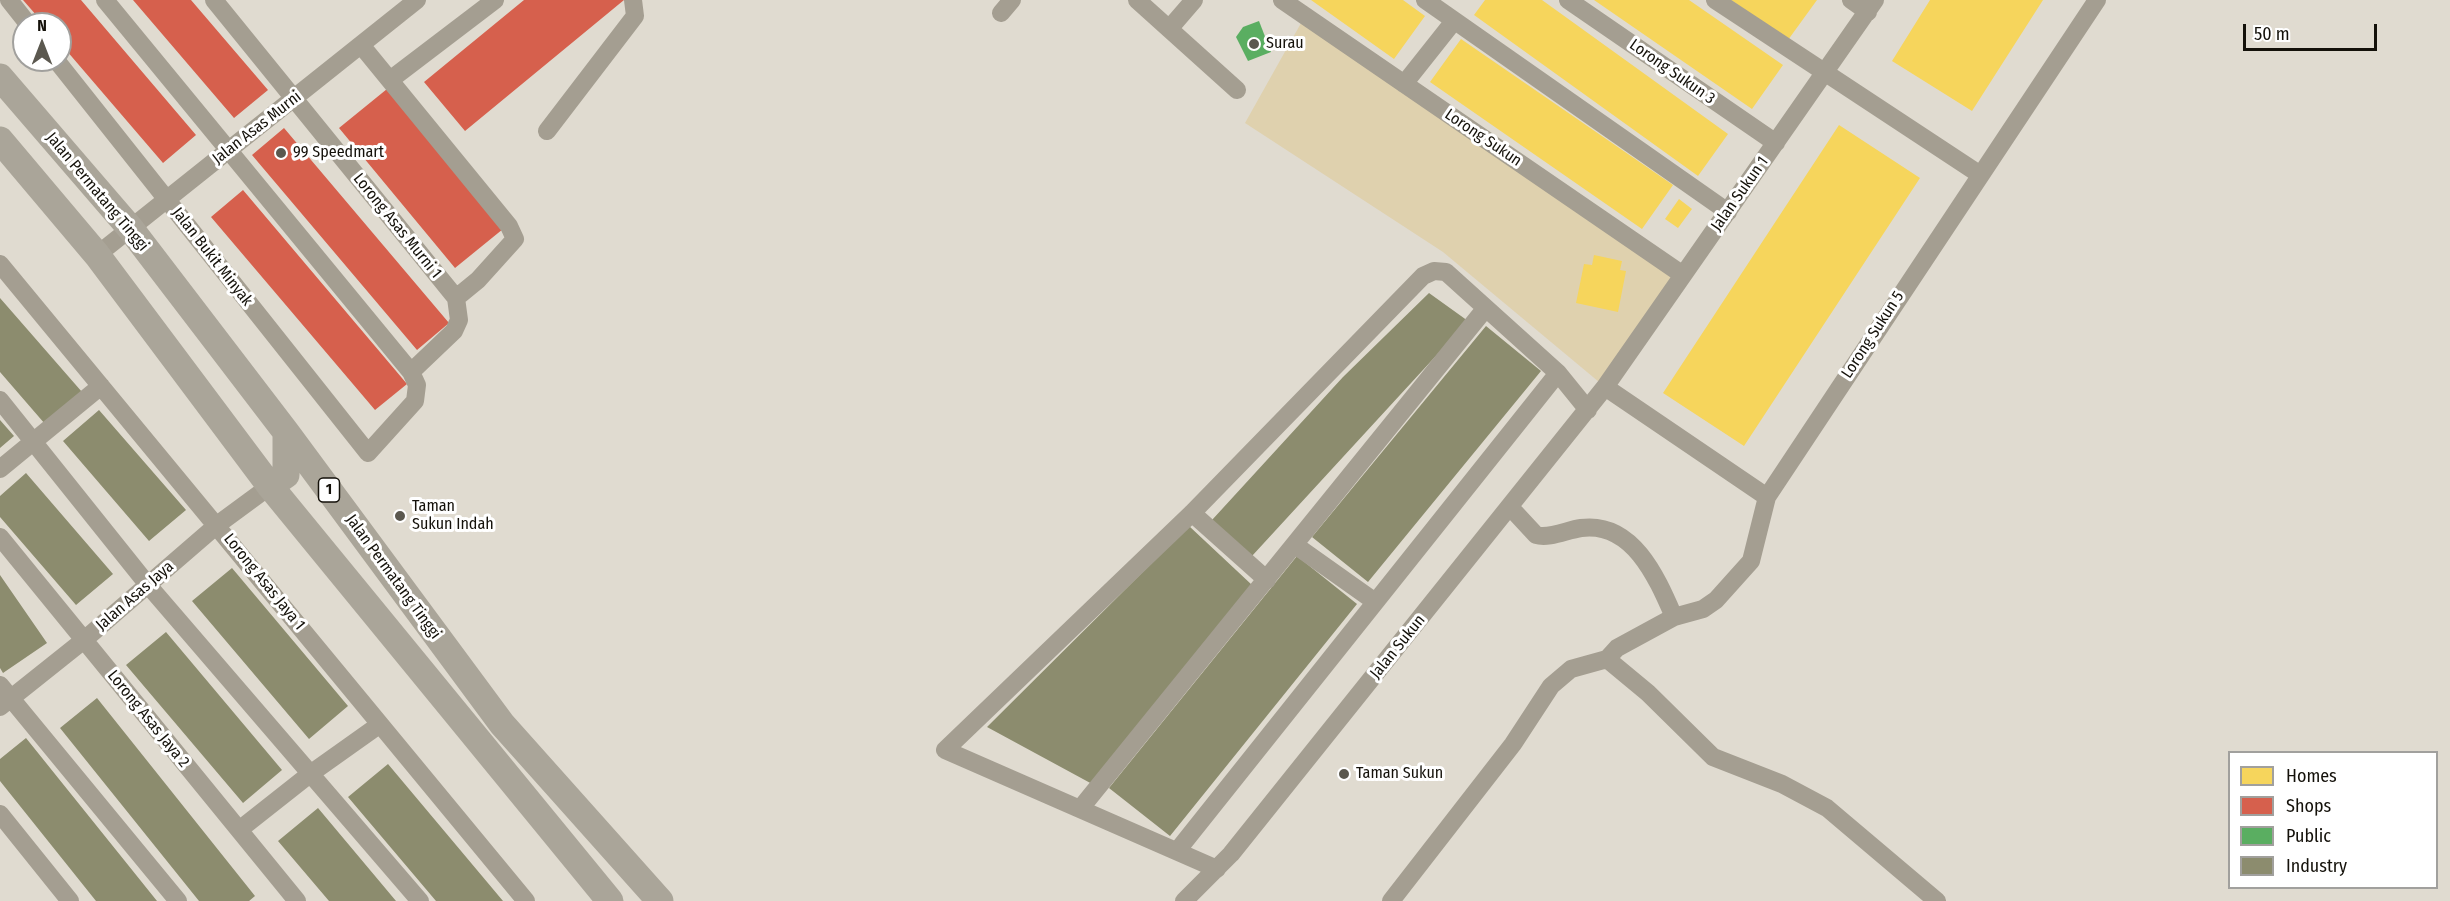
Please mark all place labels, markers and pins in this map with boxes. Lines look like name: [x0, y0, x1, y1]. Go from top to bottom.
place label: Surau: [1266, 34, 1304, 54]
marker: Surau: [1247, 37, 1261, 51]
place label: 99 Speedmart: [293, 143, 384, 163]
marker: 99 Speedmart: [274, 146, 288, 160]
place label: Taman Sukun Indah: [412, 497, 494, 535]
marker: Taman Sukun Indah: [393, 509, 407, 523]
place label: Taman Sukun: [1356, 764, 1443, 784]
marker: Taman Sukun: [1337, 767, 1351, 781]

